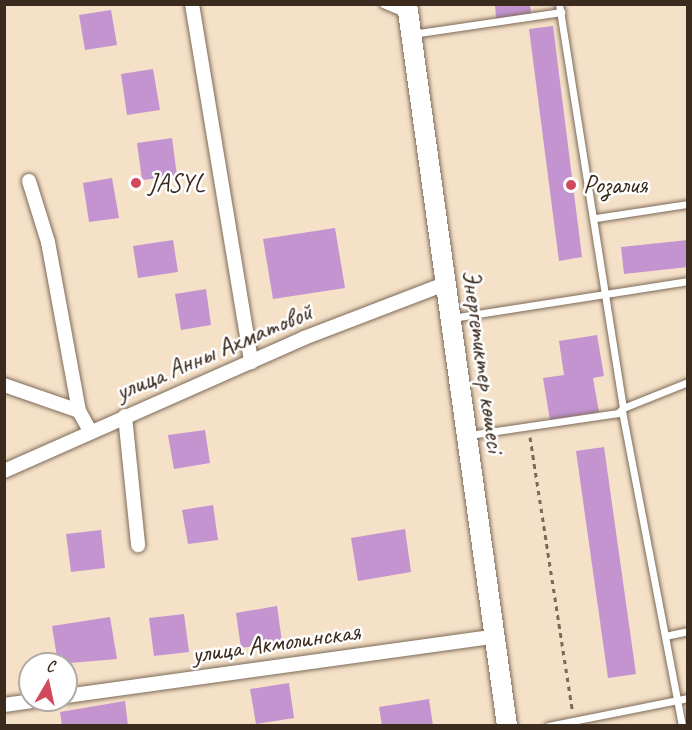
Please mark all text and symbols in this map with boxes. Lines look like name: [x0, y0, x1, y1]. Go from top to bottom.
place label: JASYL: [148, 167, 205, 199]
place label: Розалия: [583, 169, 647, 201]
marker: JASYL: [129, 176, 143, 190]
marker: Розалия: [564, 178, 578, 192]
street label: Энергетиктер көшесі: [455, 268, 511, 454]
street label: улица Анны Ахматовой: [111, 296, 317, 408]
street label: улица Акмолинская: [189, 616, 363, 670]
north arrow: [18, 652, 78, 712]
text: С: [45, 656, 56, 677]

